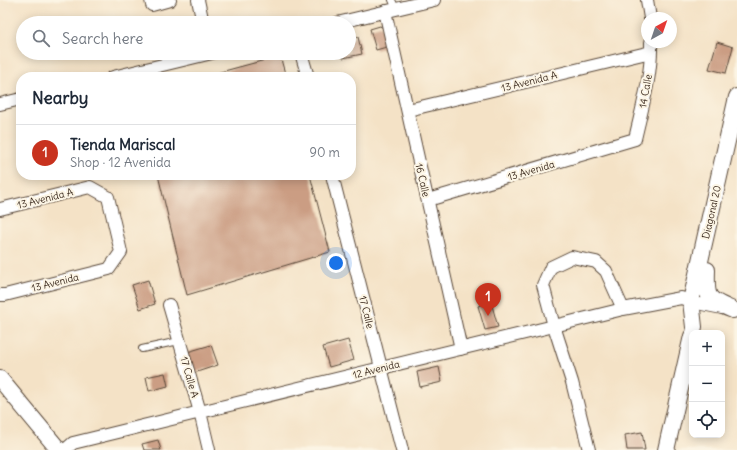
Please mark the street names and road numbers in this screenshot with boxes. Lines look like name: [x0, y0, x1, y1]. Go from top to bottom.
street label: 13 Avenida A: [500, 68, 559, 95]
street label: 14 Calle: [636, 73, 655, 109]
street label: 13 Avenida: [506, 158, 556, 183]
street label: 16 Calle: [412, 162, 433, 198]
street label: Diagonal 20: [699, 184, 724, 240]
street label: 13 Avenida A: [16, 185, 75, 212]
street label: 13 Avenida: [30, 270, 80, 295]
street label: 17 Calle: [356, 294, 377, 330]
street label: 17 Calle A: [177, 355, 202, 400]
street label: 12 Avenida: [351, 357, 401, 382]

